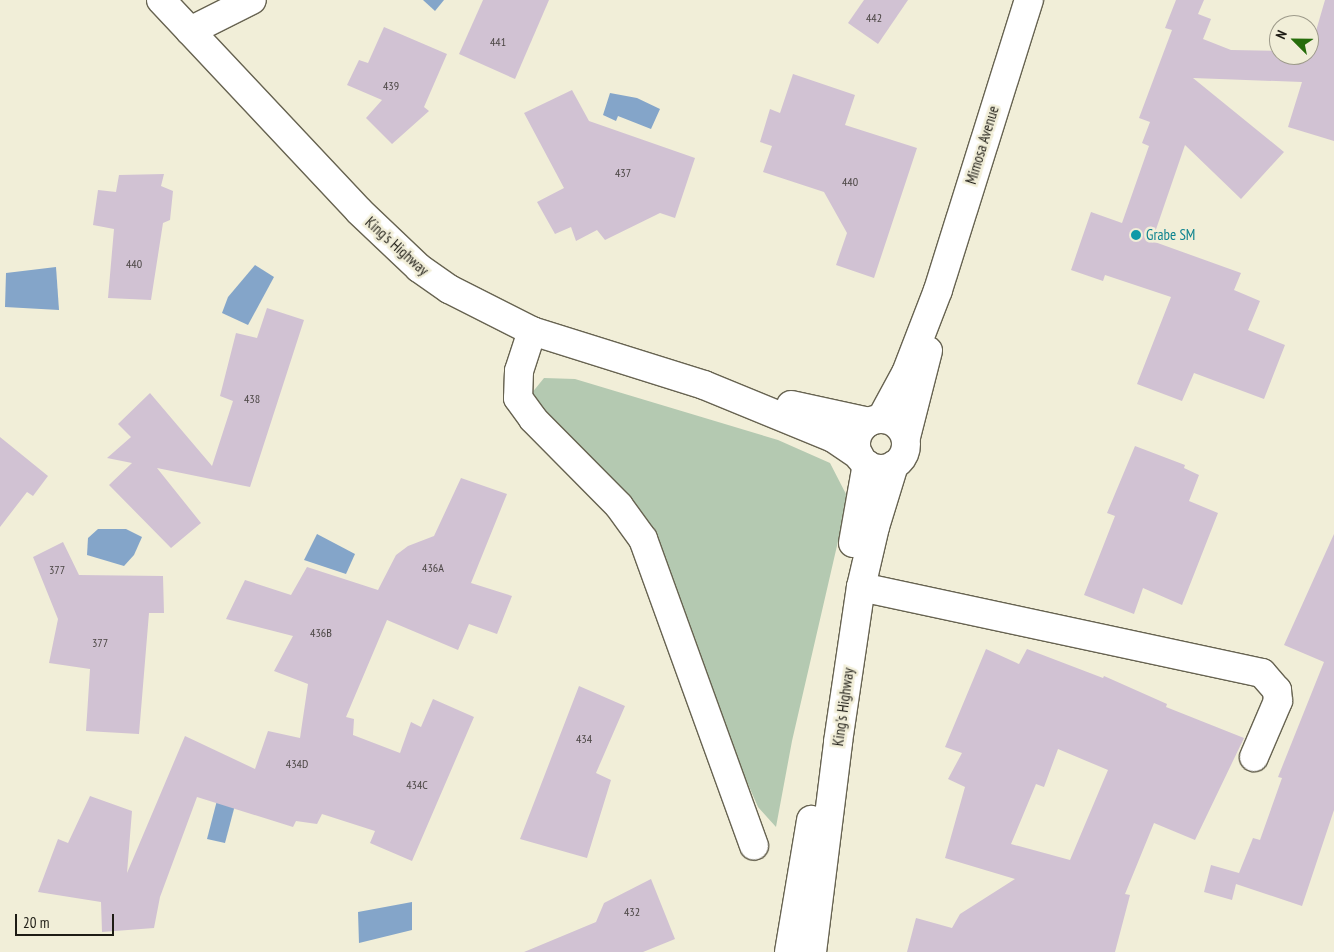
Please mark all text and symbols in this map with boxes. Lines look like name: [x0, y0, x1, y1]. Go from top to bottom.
house number: 442: [866, 11, 882, 25]
north arrow: [1269, 15, 1319, 65]
text: N: [1271, 28, 1291, 42]
house number: 441: [490, 35, 506, 49]
house number: 439: [383, 79, 399, 93]
street label: Mimosa Avenue: [962, 104, 1002, 186]
house number: 437: [615, 166, 631, 180]
house number: 440: [842, 175, 858, 189]
street label: King's Highway: [362, 213, 432, 279]
place label: Grabe SM: [1146, 226, 1195, 244]
marker: Grabe SM: [1130, 229, 1142, 241]
house number: 440: [126, 257, 142, 271]
house number: 438: [244, 392, 260, 406]
house number: 436A: [422, 561, 444, 575]
house number: 377: [49, 563, 65, 577]
house number: 436B: [310, 626, 332, 640]
house number: 377: [92, 636, 108, 650]
street label: King's Highway: [829, 667, 857, 747]
house number: 434: [576, 732, 592, 746]
house number: 434D: [286, 757, 308, 771]
house number: 434C: [406, 778, 428, 792]
scale bar: [18, 904, 116, 936]
house number: 432: [624, 905, 640, 919]
text: 20 m: [23, 913, 49, 932]

